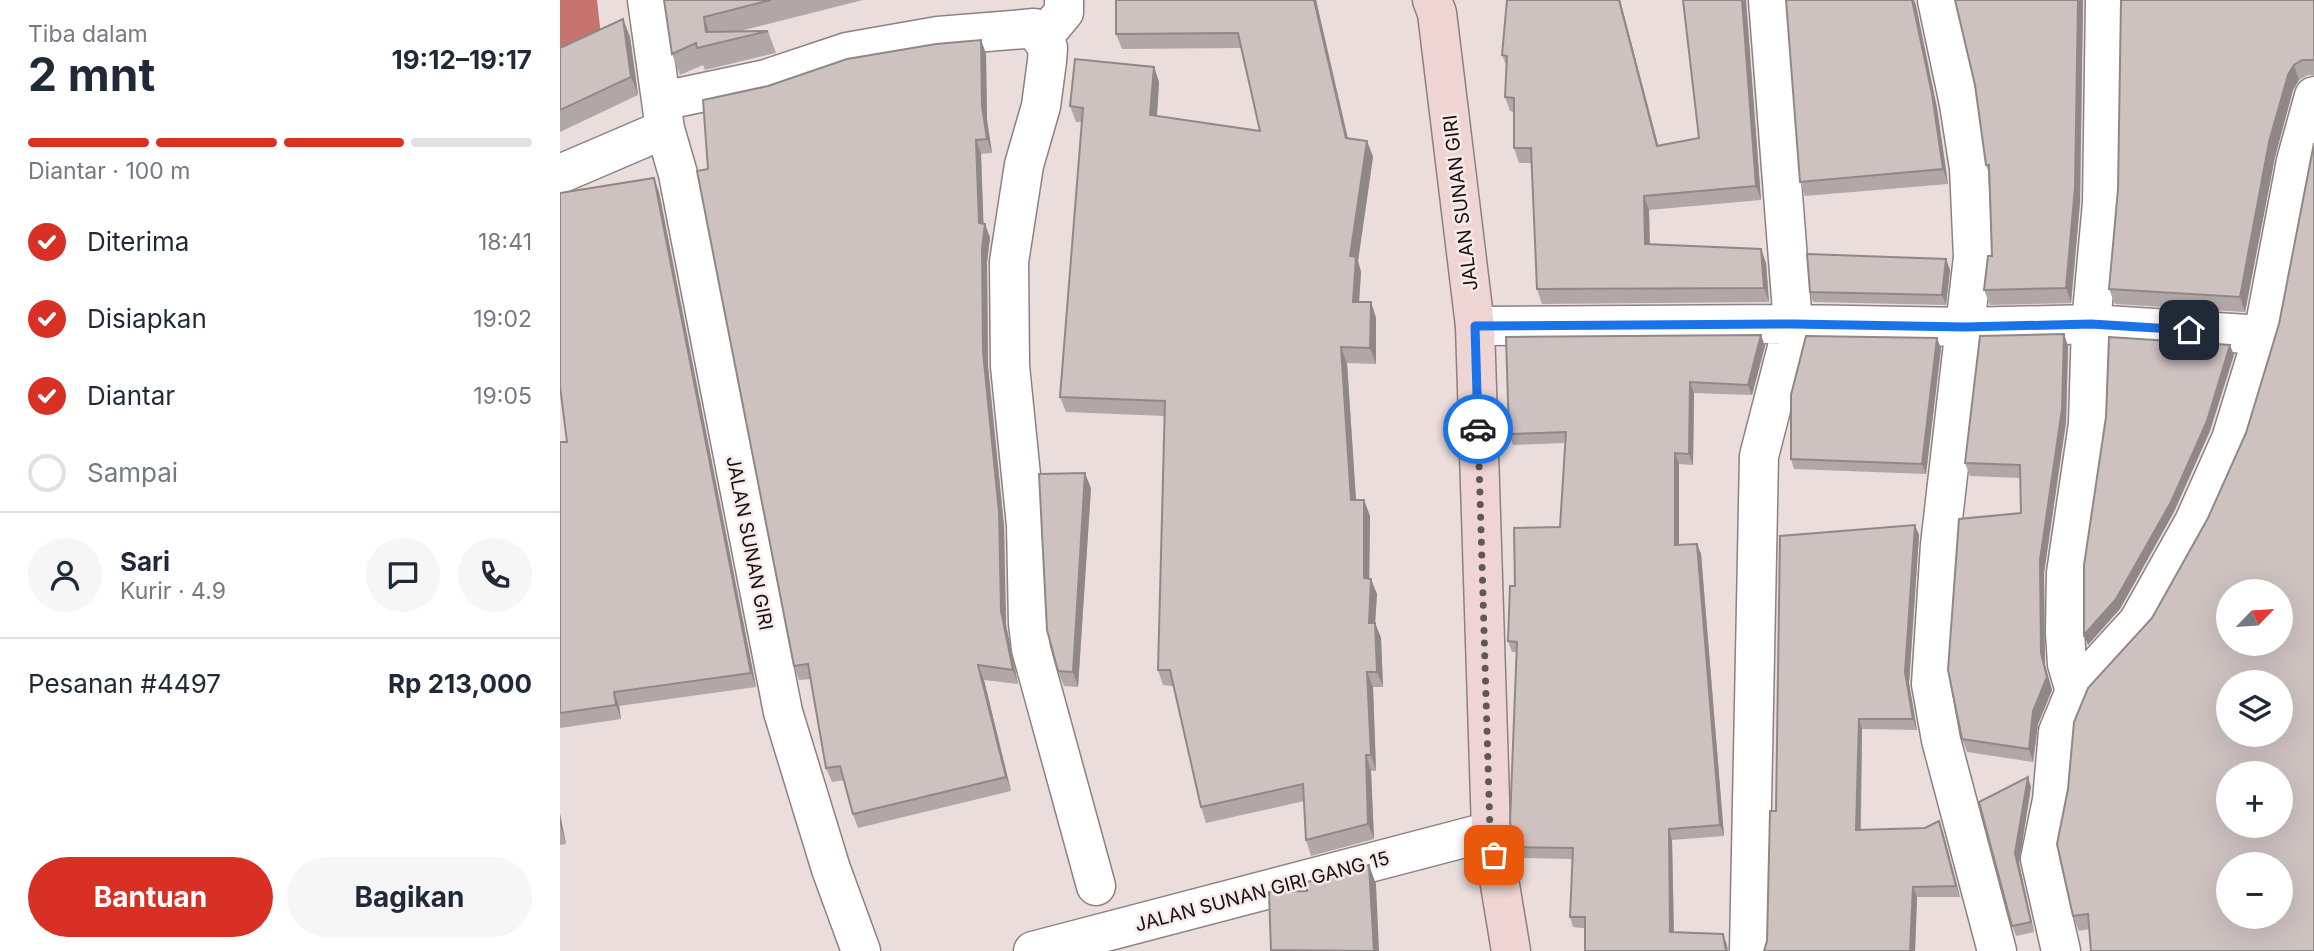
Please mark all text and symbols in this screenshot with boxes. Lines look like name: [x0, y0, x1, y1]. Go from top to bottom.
text: Tiba dalam: [28, 20, 148, 48]
text: 19:12–19:17: [392, 44, 532, 75]
text: 2 mnt: [28, 46, 155, 102]
street label: JALAN SUNAN GIRI: [1438, 114, 1483, 292]
text: Diantar · 100 m: [28, 157, 190, 185]
icon: check: [28, 223, 66, 261]
text: Diterima: [87, 226, 189, 257]
text: 18:41: [478, 228, 532, 256]
icon: check: [28, 300, 66, 338]
pin: [2159, 300, 2219, 360]
text: Disiapkan: [87, 303, 207, 334]
text: 19:02: [473, 305, 532, 333]
icon: home: [2170, 311, 2208, 349]
icon: check: [28, 377, 66, 415]
text: Diantar: [87, 380, 175, 411]
text: 19:05: [473, 382, 532, 410]
courier: [1443, 394, 1513, 464]
icon: car: [1459, 410, 1497, 448]
street label: JALAN SUNAN GIRI: [721, 454, 778, 632]
text: Sampai: [87, 457, 178, 488]
button: person: [28, 538, 102, 612]
button: chat: [366, 538, 440, 612]
button: phone: [458, 538, 532, 612]
text: Sari: [120, 546, 170, 577]
text: Kurir · 4.9: [120, 577, 226, 605]
north arrow: [2216, 579, 2292, 656]
map controls: [2216, 579, 2293, 929]
text: Pesanan #4497: [28, 668, 221, 699]
text: Rp 213,000: [388, 668, 532, 699]
button: layers: [2216, 670, 2293, 747]
button: +: [2216, 761, 2293, 838]
pin: [1464, 825, 1524, 885]
icon: bag: [1475, 836, 1513, 874]
street label: JALAN SUNAN GIRI GANG 15: [1132, 846, 1392, 937]
button: −: [2216, 852, 2293, 929]
button: Bantuan: [28, 857, 273, 937]
button: Bagikan: [287, 857, 532, 937]

